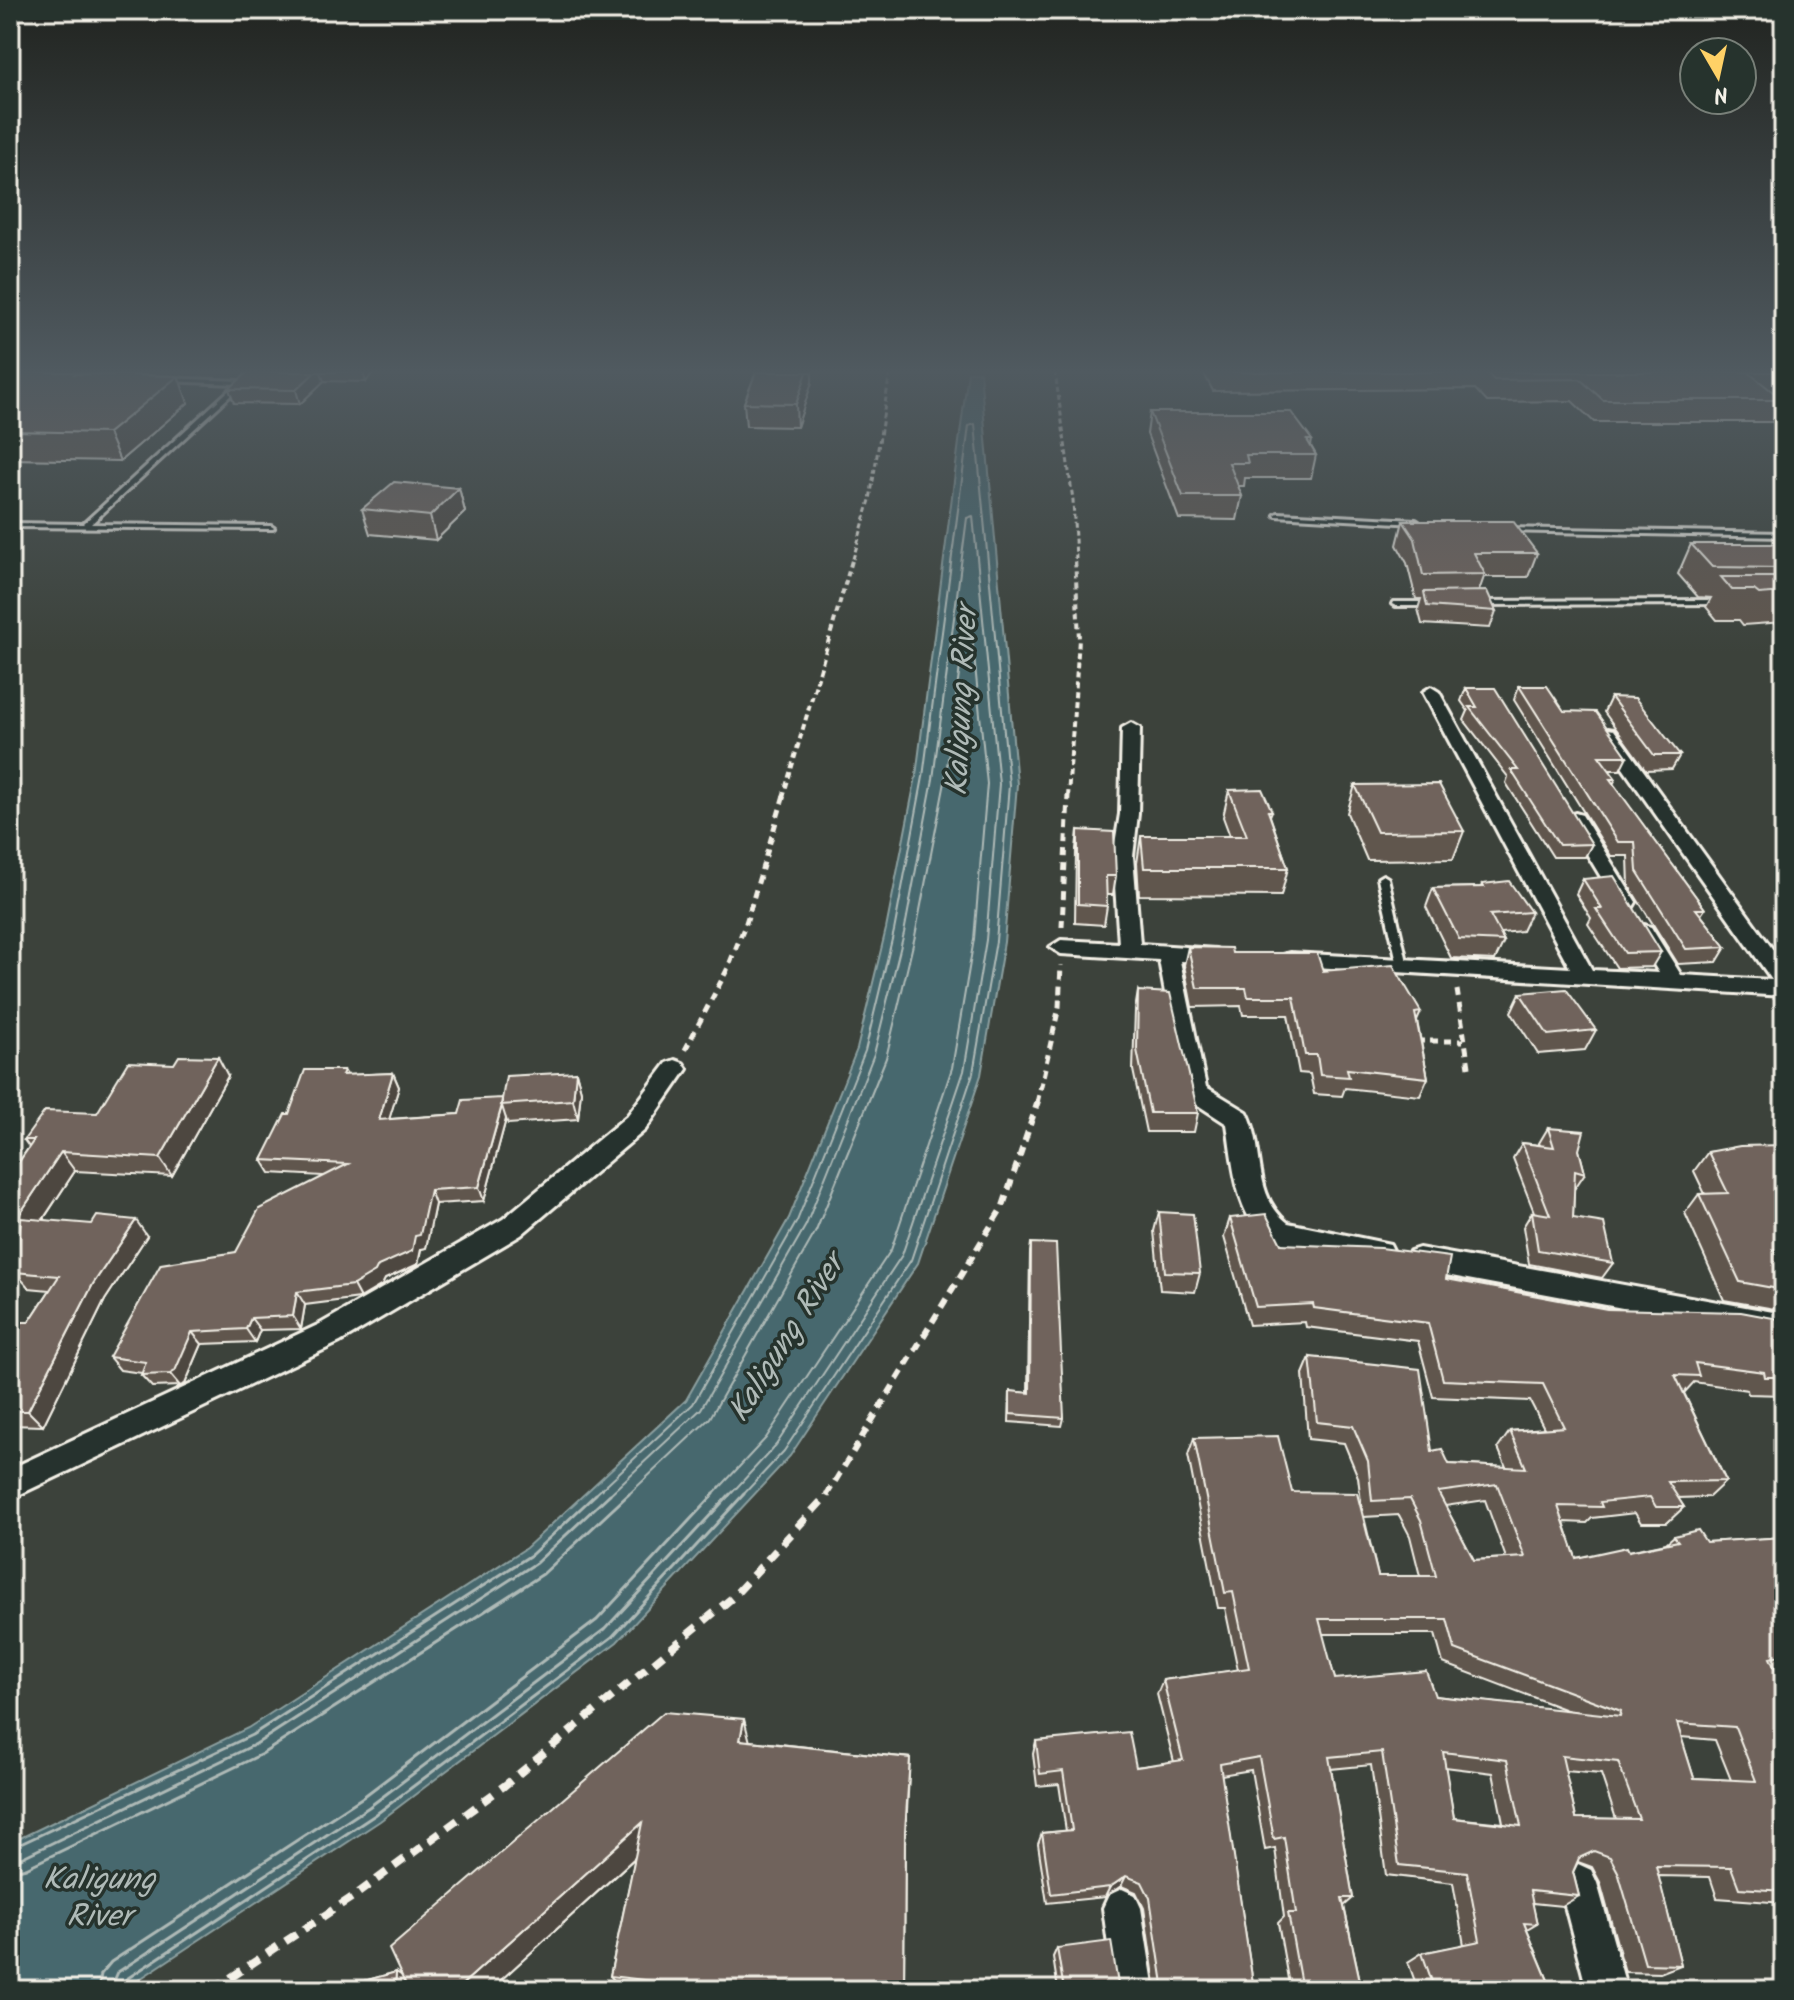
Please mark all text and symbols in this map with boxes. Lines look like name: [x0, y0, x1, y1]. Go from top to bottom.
north arrow: [1678, 36, 1758, 116]
text: N: [1711, 75, 1730, 112]
water label: Kaligung River: [933, 598, 994, 797]
water label: Kaligung River: [715, 1240, 862, 1433]
water label: Kaligung River: [43, 1855, 157, 1943]

